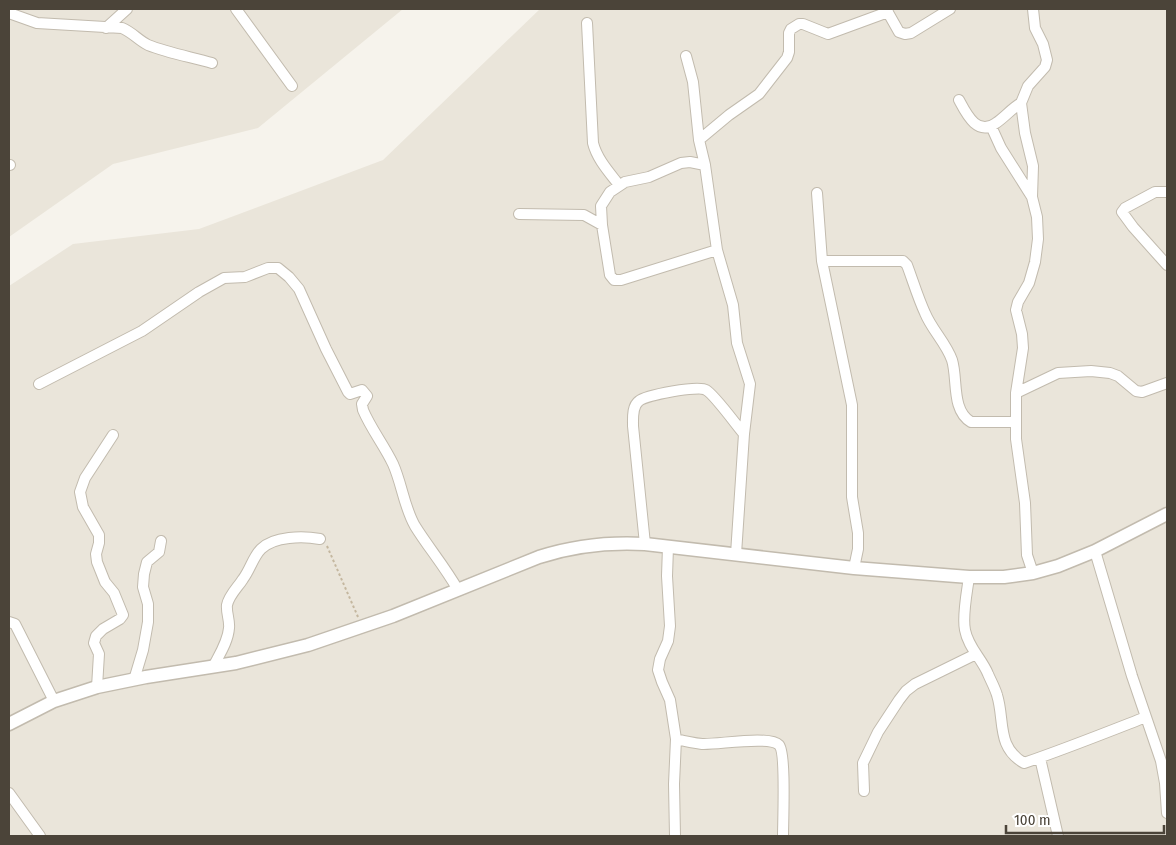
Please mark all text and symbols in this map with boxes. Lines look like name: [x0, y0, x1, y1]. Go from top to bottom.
scale bar: [1006, 802, 1164, 834]
text: 100 m: [1014, 811, 1051, 829]

